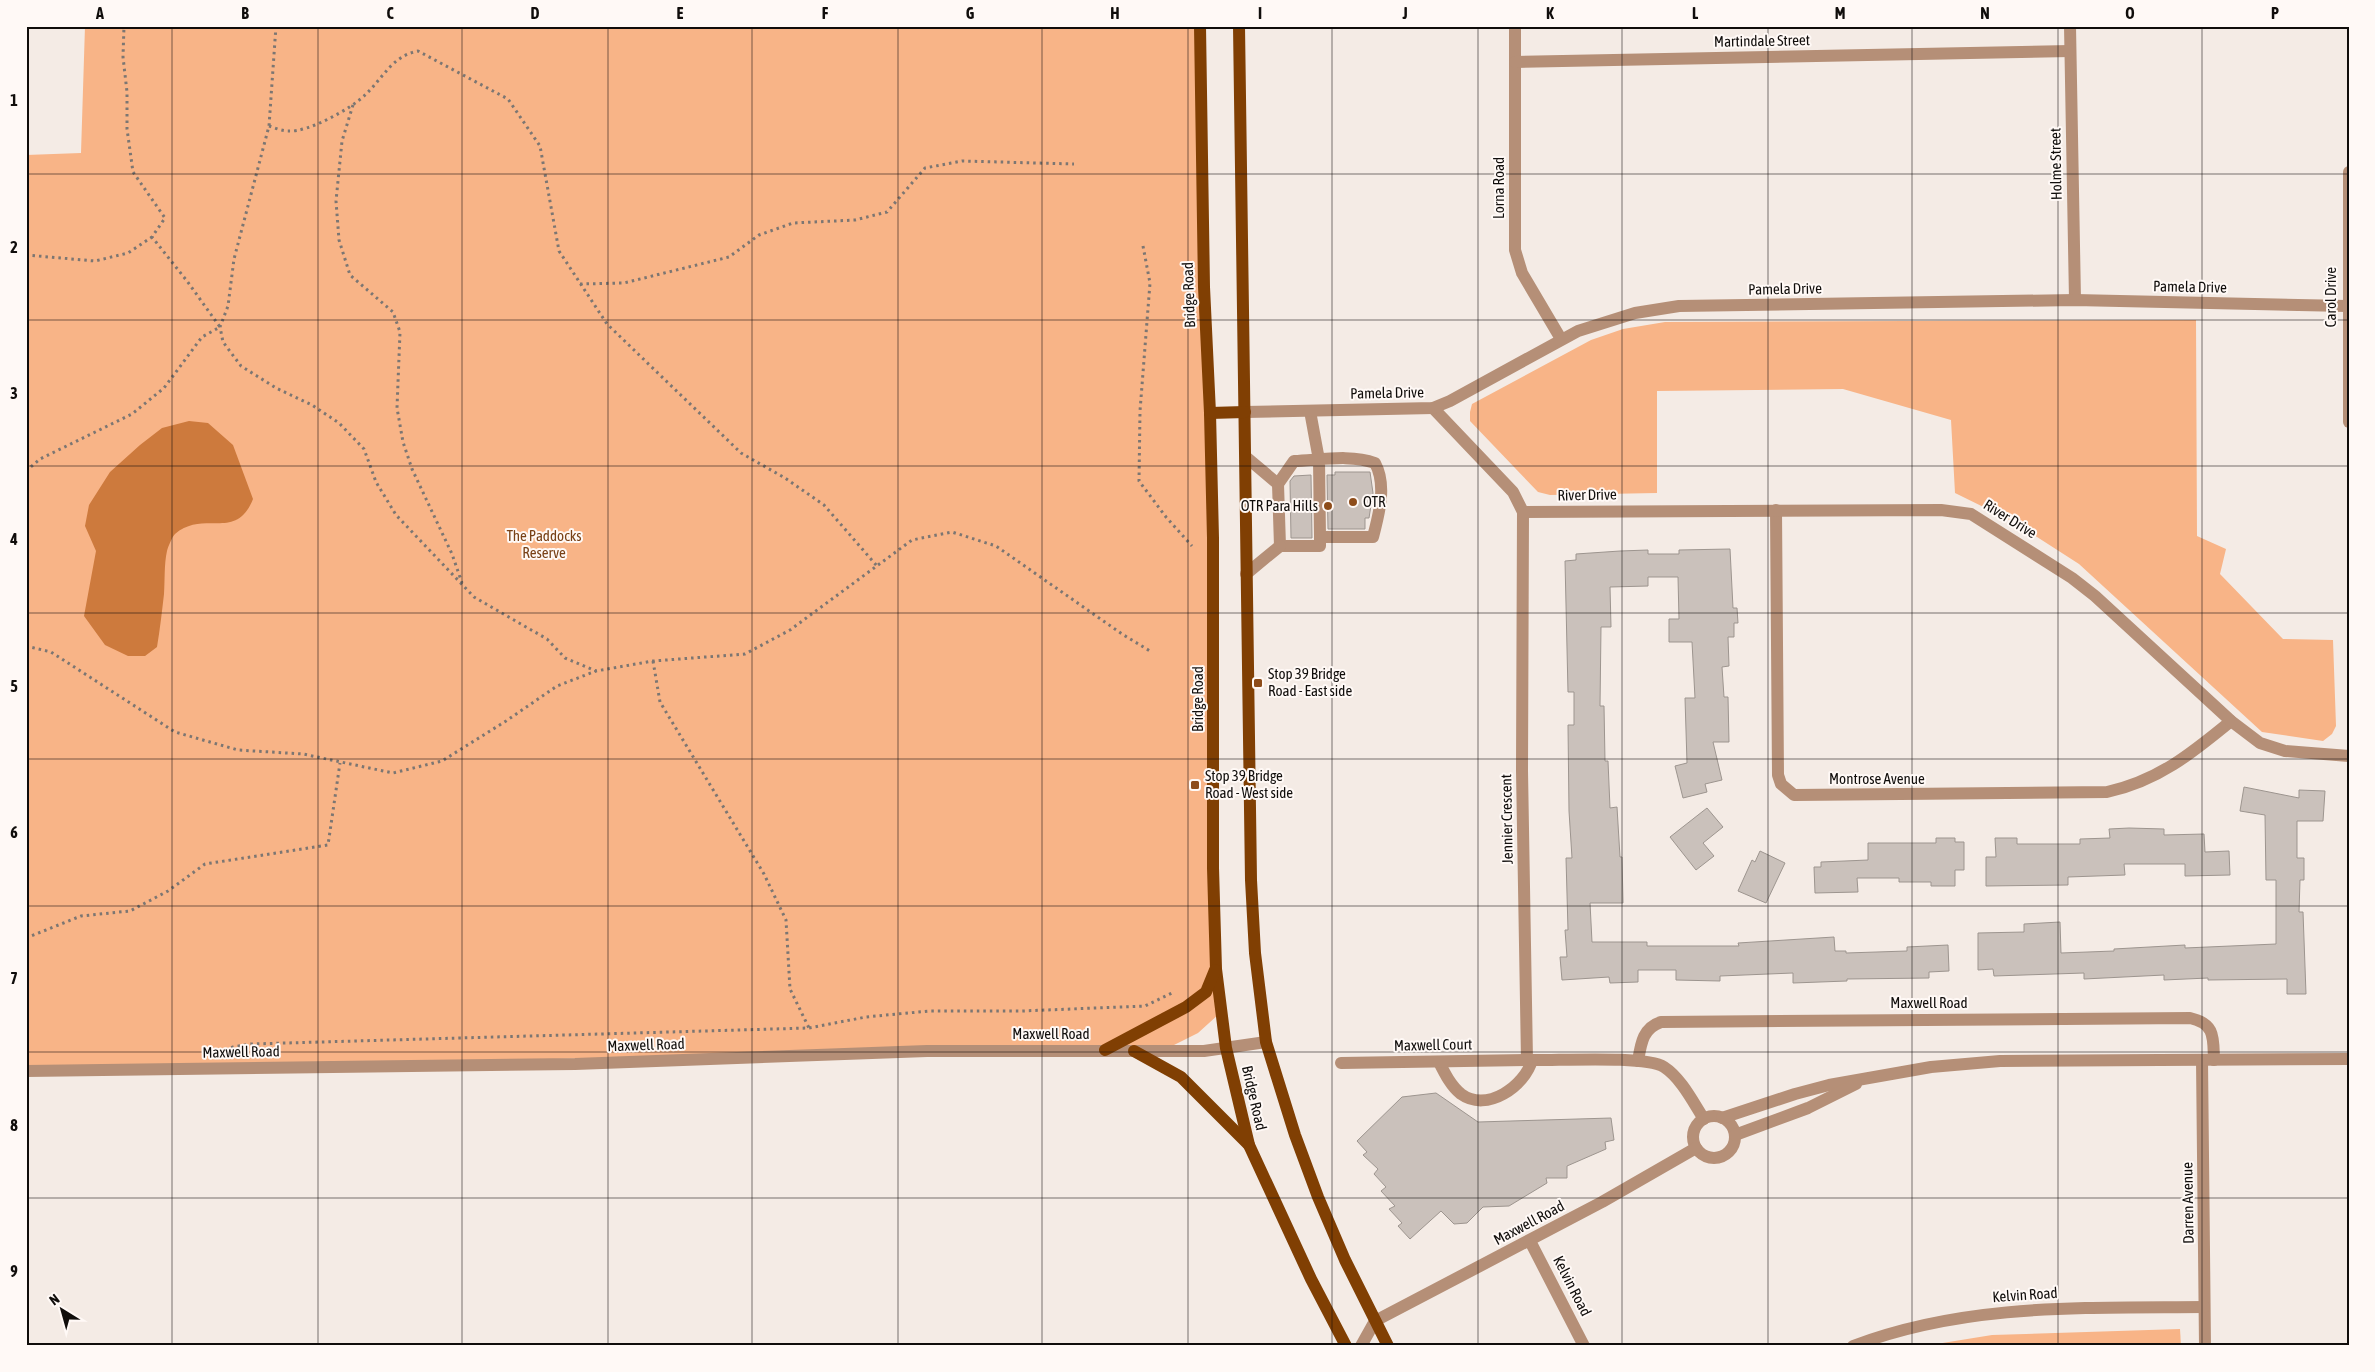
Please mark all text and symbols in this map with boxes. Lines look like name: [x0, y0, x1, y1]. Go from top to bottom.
text: A: [95, 4, 104, 22]
text: B: [241, 4, 249, 22]
text: C: [386, 4, 394, 22]
text: D: [531, 4, 540, 22]
text: E: [677, 4, 684, 22]
text: F: [822, 4, 829, 22]
text: G: [966, 4, 975, 22]
text: H: [1110, 4, 1120, 22]
text: I: [1258, 4, 1262, 22]
text: J: [1401, 4, 1408, 22]
text: K: [1546, 4, 1554, 22]
text: L: [1692, 4, 1699, 22]
text: M: [1835, 4, 1845, 22]
text: N: [1980, 4, 1990, 22]
text: O: [2125, 4, 2135, 22]
text: P: [2271, 4, 2279, 22]
street label: Martindale Street: [1714, 31, 1810, 50]
text: 1: [10, 91, 18, 109]
street label: Holme Street: [2046, 128, 2065, 200]
street label: Lorna Road: [1490, 157, 1507, 219]
text: 2: [10, 238, 18, 256]
street label: Bridge Road: [1179, 262, 1198, 328]
street label: Carol Drive: [2322, 267, 2339, 327]
street label: Pamela Drive: [2153, 277, 2227, 296]
street label: Pamela Drive: [1748, 279, 1822, 298]
street label: Pamela Drive: [1350, 383, 1424, 402]
text: 3: [10, 384, 18, 402]
street label: River Drive: [1557, 485, 1617, 504]
place label: OTR: [1363, 493, 1386, 510]
marker: OTR: [1347, 496, 1359, 508]
street label: River Drive: [1981, 496, 2040, 542]
place label: OTR Para Hills: [1241, 497, 1318, 514]
marker: OTR Para Hills: [1322, 500, 1334, 512]
park label: The Paddocks Reserve: [506, 527, 582, 561]
text: 4: [9, 530, 18, 548]
place label: Stop 39 Bridge Road - East side: [1268, 665, 1352, 699]
street label: Bridge Road: [1189, 666, 1206, 732]
text: 5: [10, 677, 18, 695]
marker: Stop 39 Bridge Road - East side: [1252, 677, 1264, 689]
place label: Stop 39 Bridge Road - West side: [1205, 767, 1293, 801]
street label: Montrose Avenue: [1829, 770, 1925, 787]
street label: Jennier Crescent: [1497, 774, 1516, 864]
marker: Stop 39 Bridge Road - West side: [1189, 779, 1201, 791]
text: 6: [10, 823, 18, 841]
text: 7: [10, 969, 18, 987]
street label: Maxwell Road: [1890, 994, 1968, 1011]
street label: Maxwell Road: [1012, 1025, 1090, 1042]
street label: Maxwell Road: [607, 1035, 685, 1054]
street label: Maxwell Court: [1394, 1035, 1472, 1054]
street label: Maxwell Road: [202, 1042, 280, 1061]
street label: Bridge Road: [1239, 1064, 1270, 1132]
text: 8: [10, 1116, 18, 1134]
street label: Darren Avenue: [2178, 1162, 2197, 1244]
street label: Maxwell Road: [1491, 1197, 1567, 1248]
street label: Kelvin Road: [1550, 1253, 1595, 1319]
text: 9: [10, 1262, 18, 1280]
north arrow: [38, 1284, 88, 1334]
street label: Kelvin Road: [1992, 1284, 2058, 1305]
text: N: [46, 1291, 62, 1308]

